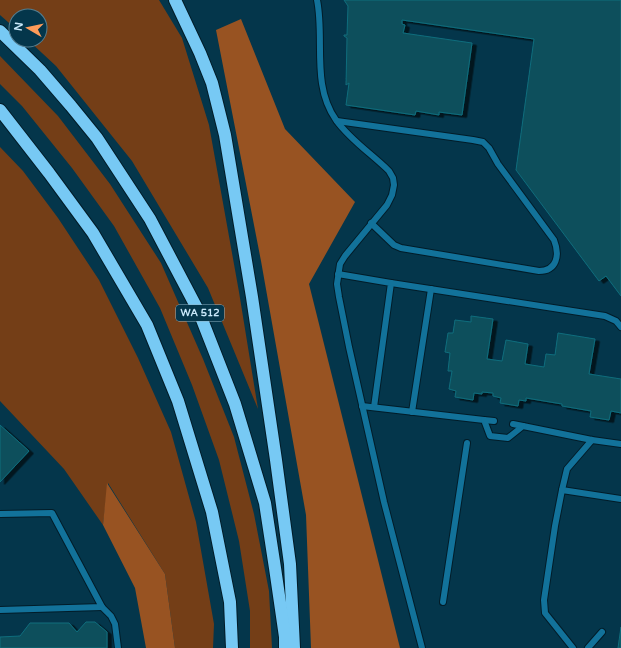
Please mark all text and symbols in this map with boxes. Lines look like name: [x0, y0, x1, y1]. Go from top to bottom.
north arrow: [8, 8, 48, 48]
text: N: [12, 21, 26, 32]
road number: WA 512: [176, 305, 224, 321]

